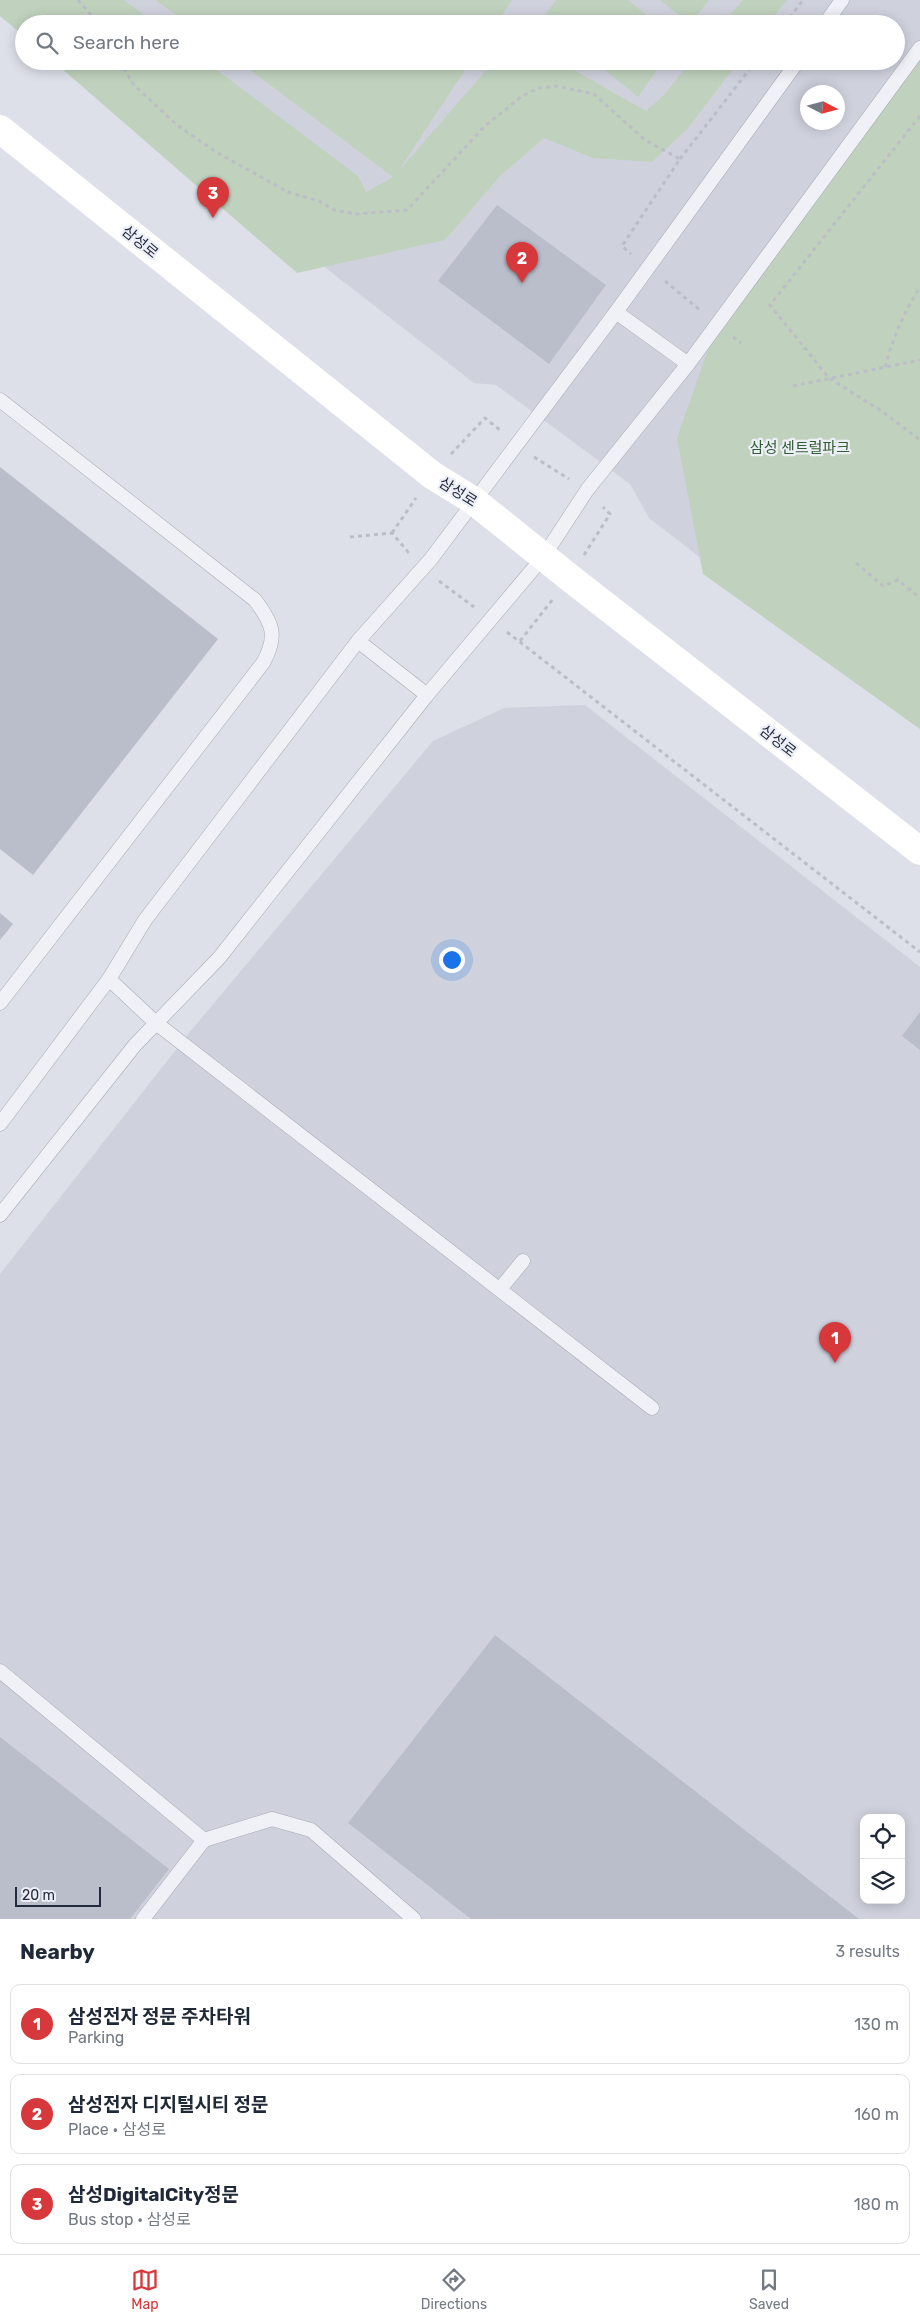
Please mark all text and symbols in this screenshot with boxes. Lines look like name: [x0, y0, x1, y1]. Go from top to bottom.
search box: [15, 15, 905, 70]
icon: search: [33, 29, 61, 57]
text: Search here: [73, 31, 180, 54]
north arrow: [800, 85, 845, 130]
pin: 3: [197, 177, 229, 218]
street label: 삼성로: [118, 222, 162, 262]
pin: 2: [506, 242, 538, 283]
park label: 삼성 센트럴파크: [750, 439, 850, 457]
street label: 삼성로: [436, 473, 480, 511]
street label: 삼성로: [756, 721, 800, 761]
your location: [439, 947, 465, 973]
pin: 1: [819, 1322, 851, 1363]
map controls: [860, 1814, 905, 1904]
button: locate: [860, 1814, 905, 1859]
button: layers: [860, 1859, 905, 1904]
scale bar: [15, 1884, 101, 1907]
text: 20 m: [22, 1887, 55, 1904]
text: Nearby: [20, 1939, 95, 1964]
text: 3 results: [835, 1942, 900, 1961]
text: 삼성전자 정문 주차타워: [68, 2005, 251, 2028]
text: 1: [33, 2015, 41, 2034]
text: 130 m: [854, 2015, 899, 2034]
text: Parking: [68, 2028, 124, 2047]
text: 삼성전자 디지털시티 정문: [68, 2093, 268, 2116]
text: 2: [32, 2105, 42, 2124]
text: 160 m: [854, 2105, 899, 2124]
text: Place · 삼성로: [68, 2120, 166, 2139]
text: 삼성DigitalCity정문: [68, 2183, 239, 2206]
text: 3: [32, 2195, 42, 2214]
text: 180 m: [854, 2195, 899, 2214]
text: Bus stop · 삼성로: [68, 2210, 191, 2229]
tab: Map: [131, 2266, 159, 2313]
tab: Directions: [421, 2266, 487, 2313]
tab: Saved: [749, 2266, 789, 2313]

